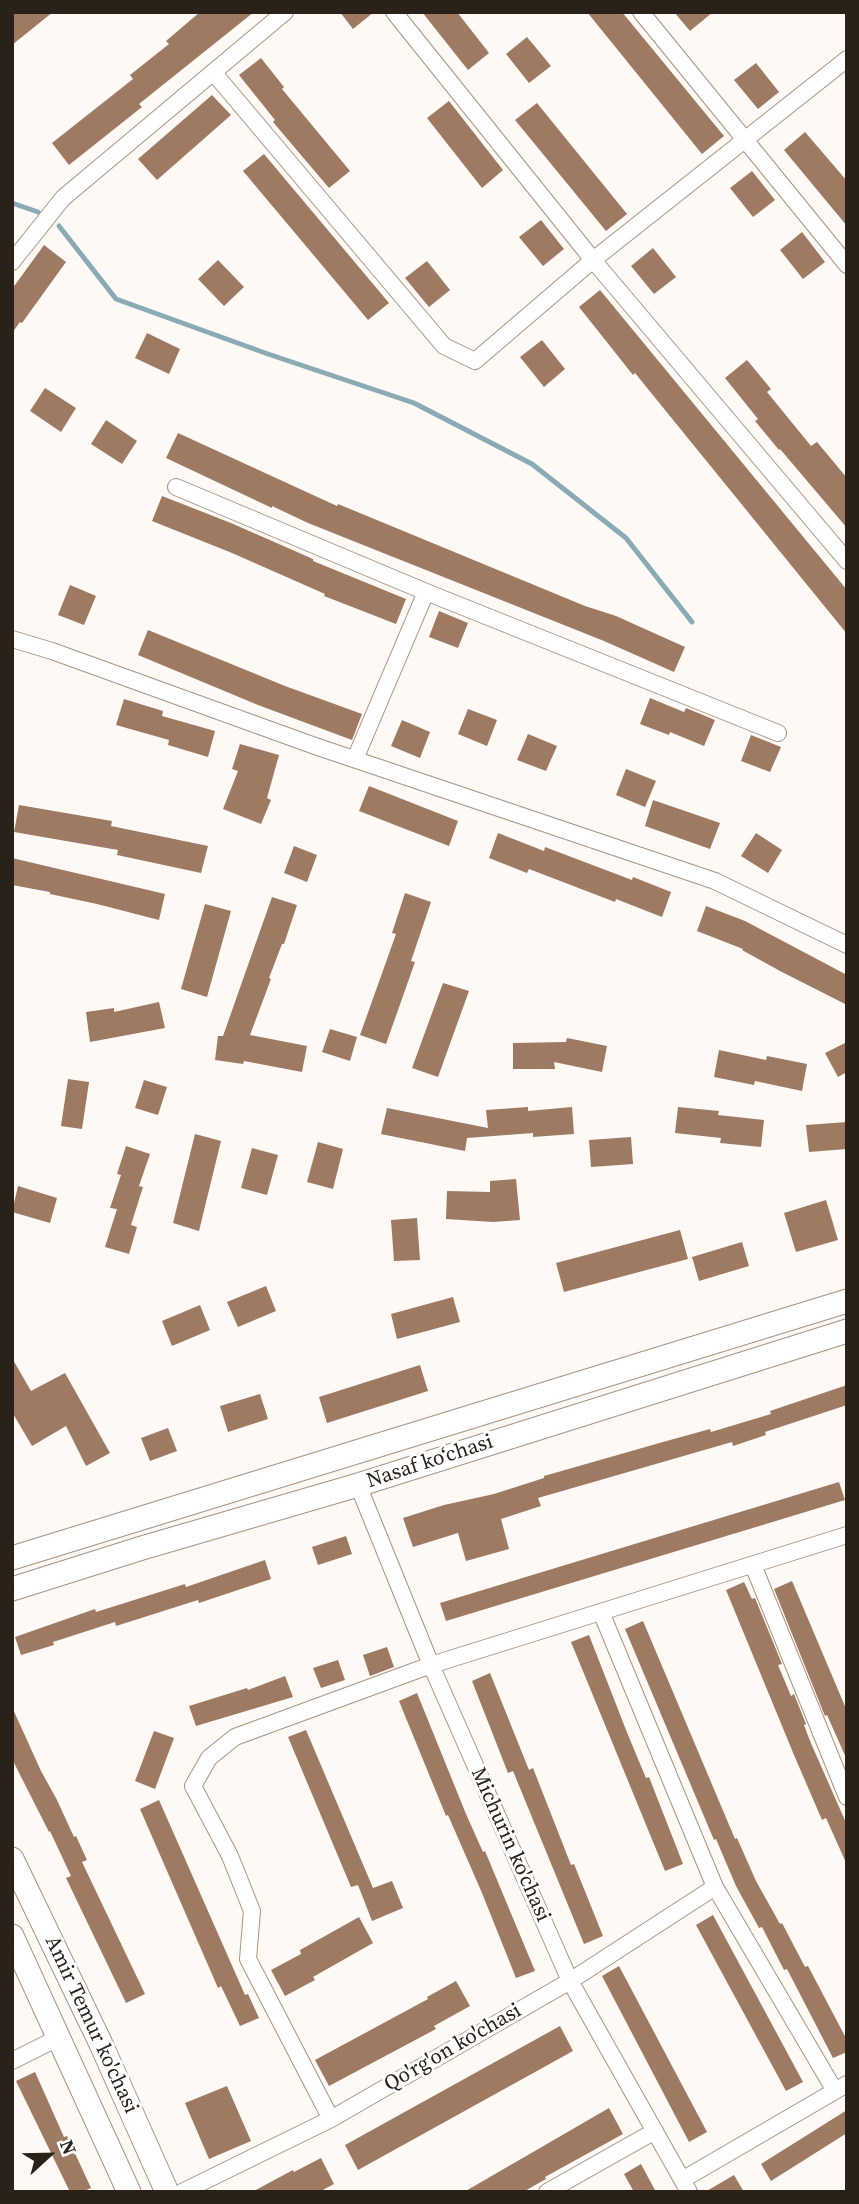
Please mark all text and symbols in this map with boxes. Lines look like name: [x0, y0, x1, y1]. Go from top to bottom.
street label: Nasaf ko‘chasi: [364, 1430, 496, 1494]
street label: Michurin ko'chasi: [465, 1764, 555, 1926]
street label: Amir Temur ko'chasi: [39, 1932, 143, 2118]
street label: Qo'rg'on ko'chasi: [380, 1999, 526, 2097]
north arrow: [14, 2120, 84, 2190]
text: N: [54, 2136, 83, 2158]

